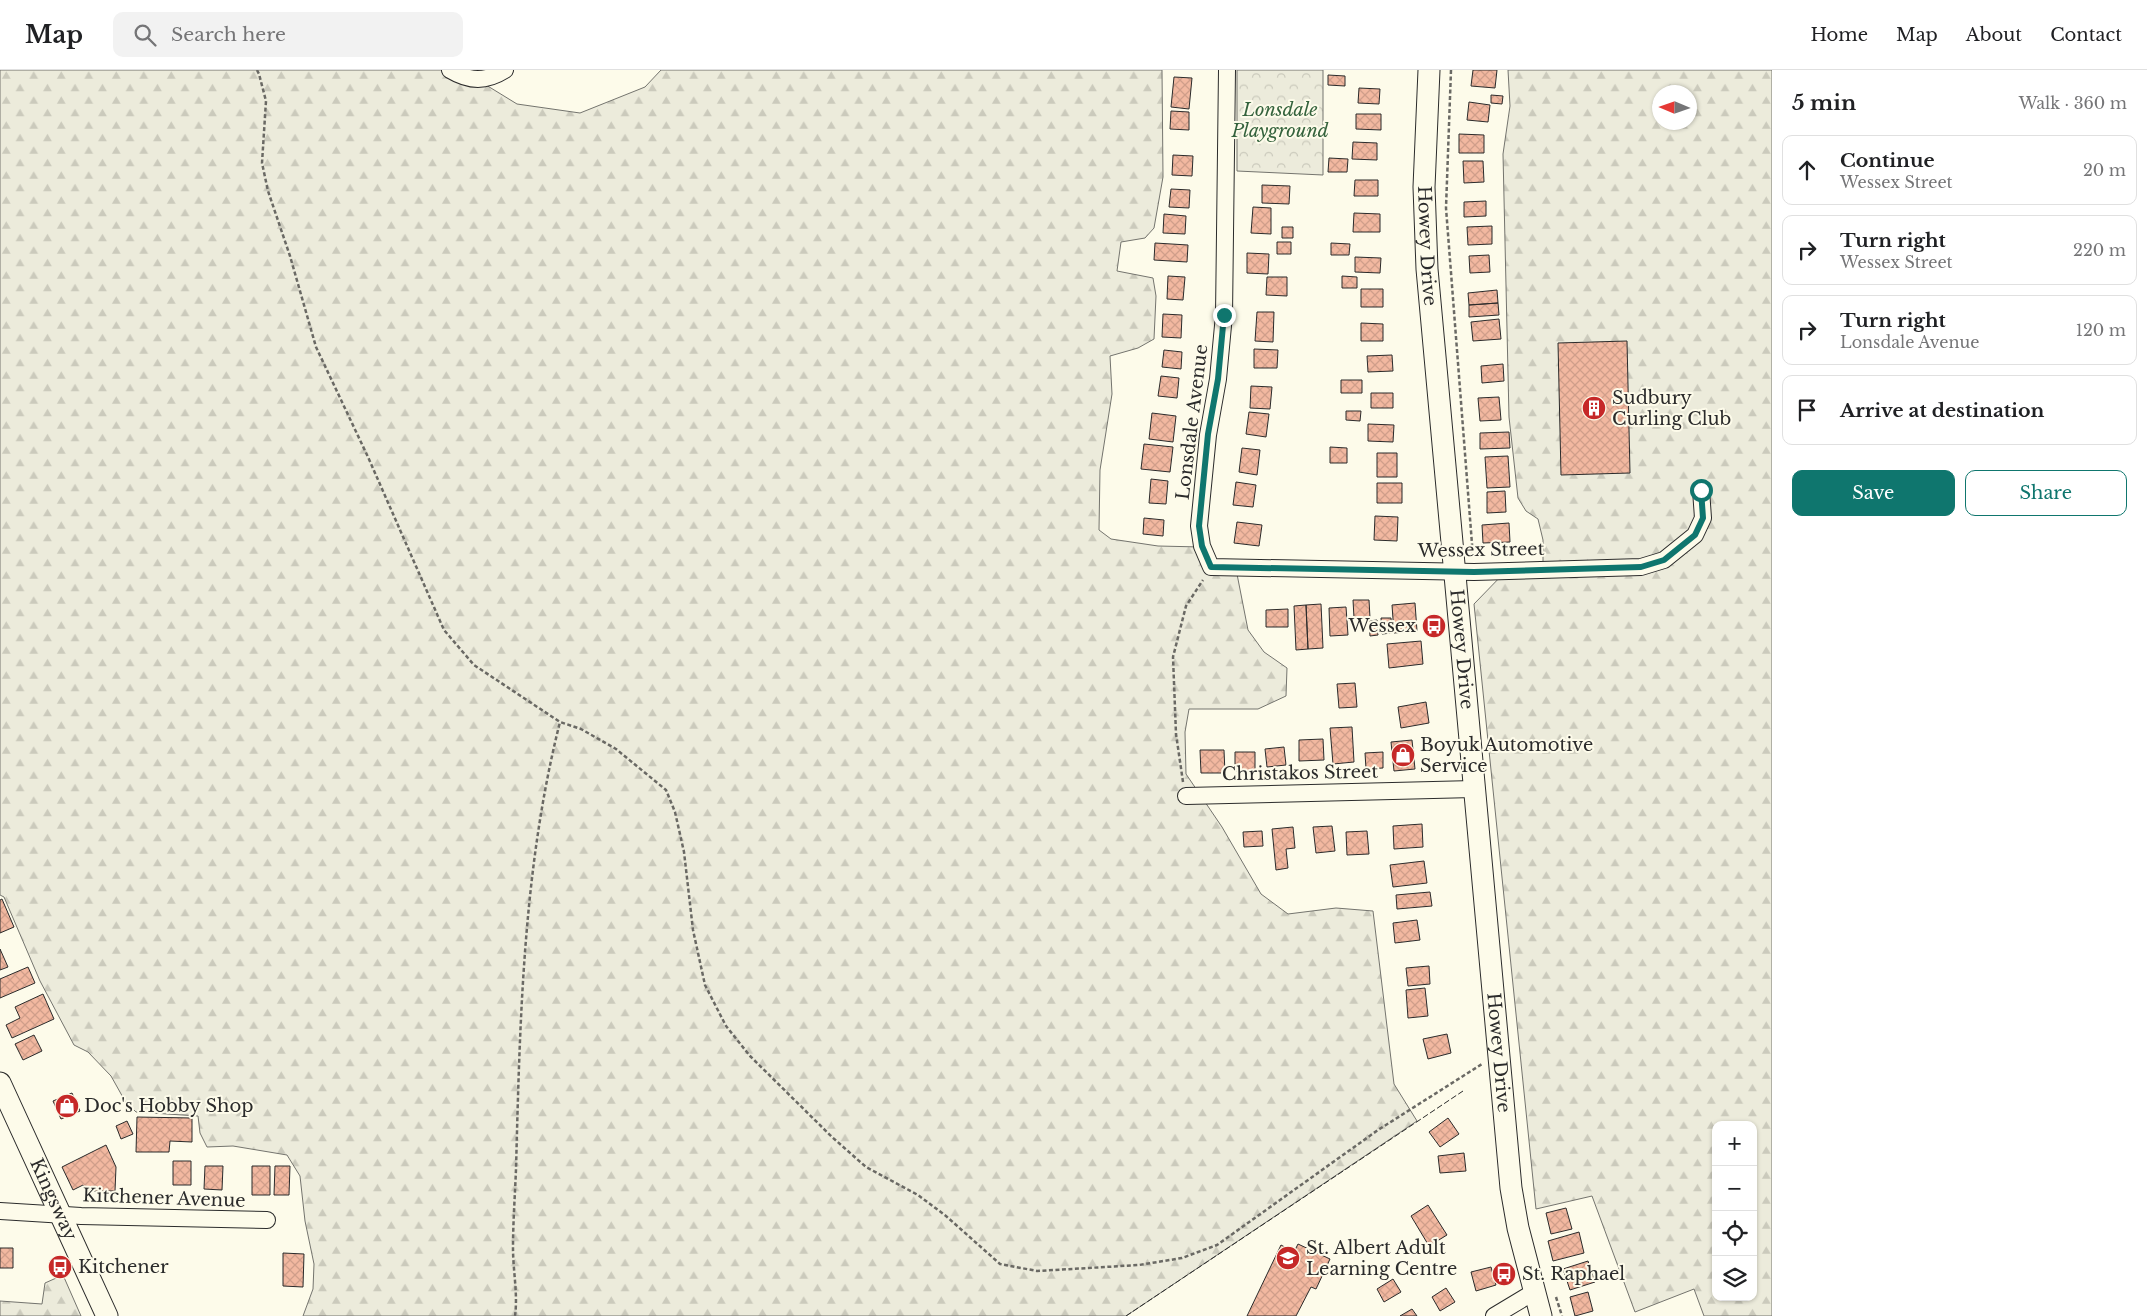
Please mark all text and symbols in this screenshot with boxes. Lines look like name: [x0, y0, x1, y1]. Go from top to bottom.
search box: [113, 12, 463, 57]
text: Map: [25, 20, 83, 49]
icon: search: [131, 21, 159, 49]
text: Search here: [171, 23, 286, 46]
text: Home: [1810, 24, 1868, 46]
text: Map: [1896, 24, 1938, 46]
text: About: [1966, 24, 2022, 46]
text: Contact: [2050, 24, 2122, 46]
north arrow: [1652, 85, 1697, 130]
text: 5 min: [1792, 90, 1856, 116]
text: Walk · 360 m: [2019, 93, 2127, 113]
park label: Lonsdale Playground: [1230, 99, 1329, 142]
text: Continue: [1840, 149, 1935, 172]
icon: ahead: [1793, 156, 1821, 184]
text: 20 m: [2083, 160, 2126, 180]
text: Wessex Street: [1840, 172, 1953, 192]
street label: Howey Drive: [1413, 185, 1441, 307]
text: Turn right: [1840, 229, 1946, 252]
icon: right: [1793, 236, 1821, 264]
text: 220 m: [2073, 240, 2126, 260]
text: Wessex Street: [1840, 252, 1953, 272]
route end: [1213, 304, 1236, 327]
text: Turn right: [1840, 309, 1946, 332]
icon: right: [1793, 316, 1821, 344]
text: 120 m: [2076, 320, 2126, 340]
text: Lonsdale Avenue: [1840, 332, 1979, 352]
street label: Lonsdale Avenue: [1172, 343, 1212, 501]
place label: Sudbury Curling Club: [1612, 387, 1731, 430]
building icon: Sudbury Curling Club: [1581, 395, 1607, 421]
icon: arrive: [1793, 396, 1821, 424]
text: Arrive at destination: [1840, 399, 2044, 422]
button: Save: [1792, 470, 1955, 516]
button: Share: [1965, 470, 2127, 516]
route start: [1690, 479, 1713, 502]
street label: Wessex Street: [1416, 538, 1545, 562]
street label: Howey Drive: [1445, 588, 1478, 710]
bus stop icon: Wessex: [1421, 613, 1447, 639]
place label: Wessex: [1347, 615, 1416, 637]
place label: Boyuk Automotive Service: [1420, 734, 1593, 777]
shop icon: Boyuk Automotive Service: [1390, 742, 1416, 768]
street label: Christakos Street: [1222, 761, 1378, 785]
street label: Howey Drive: [1482, 992, 1515, 1114]
shop icon: Doc's Hobby Shop: [54, 1093, 80, 1119]
place label: Doc's Hobby Shop: [84, 1095, 253, 1117]
map controls: [1712, 1121, 1757, 1301]
button: +: [1712, 1121, 1757, 1166]
street label: Kingsway: [25, 1155, 82, 1244]
button: −: [1712, 1166, 1757, 1211]
street label: Kitchener Avenue: [82, 1184, 246, 1212]
button: locate: [1712, 1211, 1757, 1256]
place label: St. Albert Adult Learning Centre: [1306, 1237, 1457, 1280]
school or university icon: St. Albert Adult Learning Centre: [1275, 1245, 1301, 1271]
bus stop icon: Kitchener: [47, 1254, 73, 1280]
place label: Kitchener: [78, 1256, 169, 1278]
button: layers: [1712, 1256, 1757, 1301]
bus stop icon: St. Raphael: [1491, 1261, 1517, 1287]
place label: St. Raphael: [1522, 1263, 1625, 1285]

